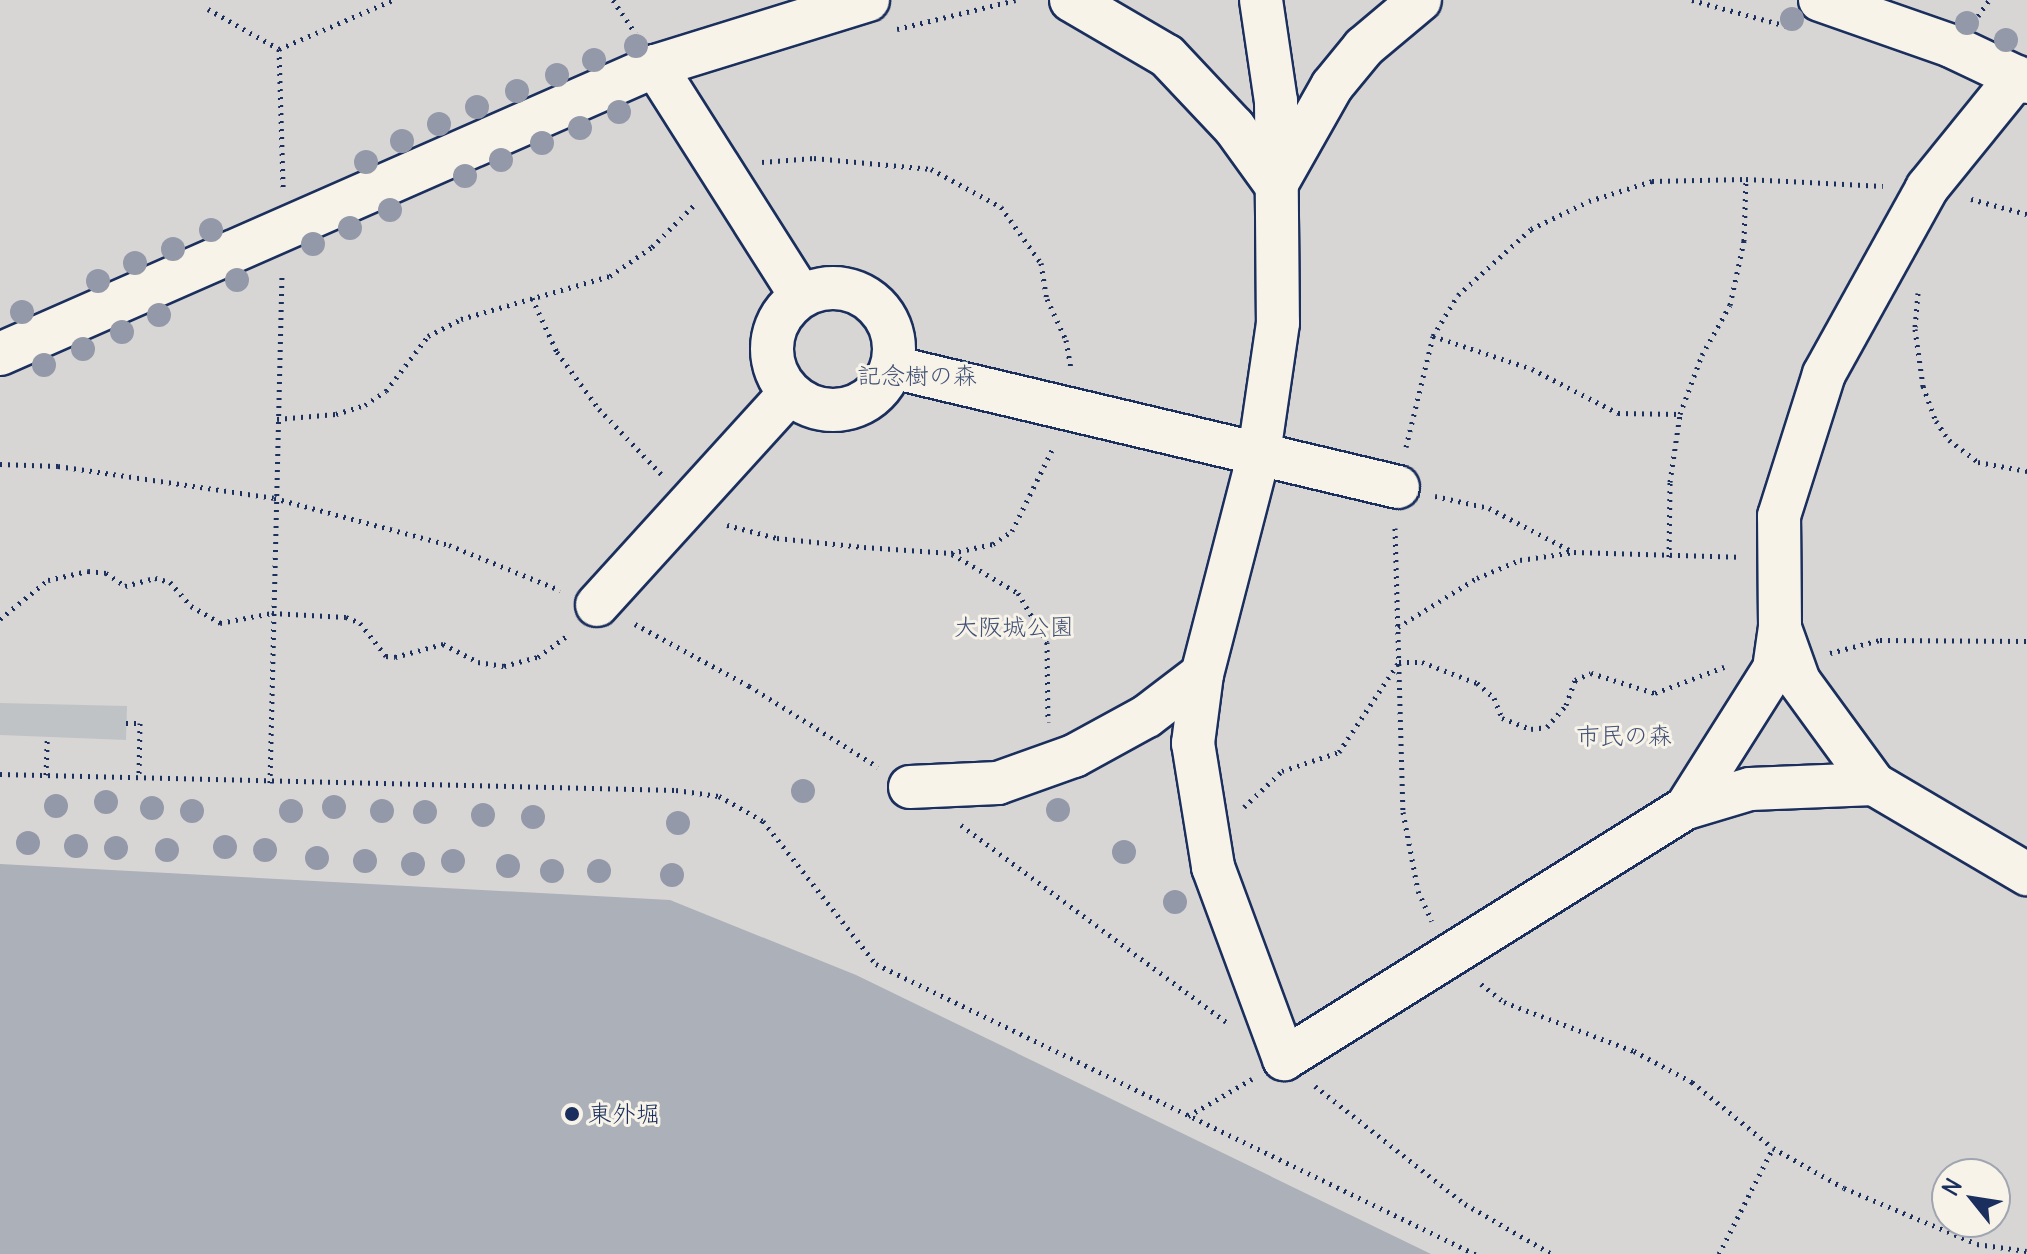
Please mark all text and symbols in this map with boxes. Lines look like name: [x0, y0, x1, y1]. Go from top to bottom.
park label: 記念樹の森: [857, 362, 977, 390]
park label: 大阪城公園: [954, 613, 1074, 641]
park label: 市民の森: [1576, 722, 1672, 750]
place label: 東外堀: [588, 1100, 660, 1128]
marker: 東外堀: [563, 1105, 581, 1123]
north arrow: [1931, 1158, 2011, 1238]
text: N: [1936, 1173, 1968, 1201]

